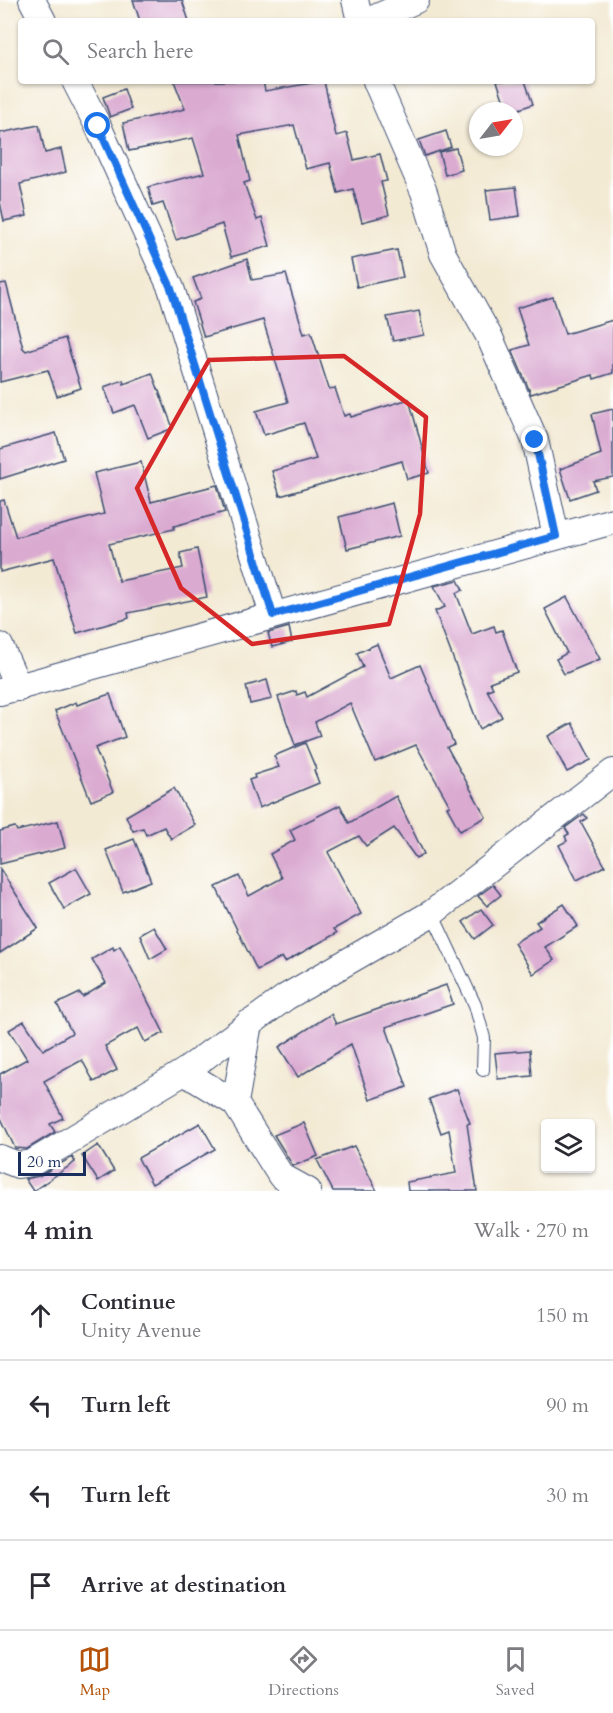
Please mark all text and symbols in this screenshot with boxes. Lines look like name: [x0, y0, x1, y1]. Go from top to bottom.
search box: [18, 18, 595, 84]
icon: search: [39, 35, 72, 68]
text: Search here: [87, 36, 194, 66]
north arrow: [469, 102, 523, 156]
route start: [84, 112, 110, 138]
route end: [521, 426, 547, 452]
map controls: [541, 1119, 595, 1173]
button: layers: [541, 1119, 595, 1173]
scale bar: [18, 1149, 86, 1176]
text: 20 m: [27, 1151, 61, 1173]
text: 4 min: [24, 1213, 93, 1248]
text: Walk · 270 m: [474, 1217, 589, 1244]
text: Continue: [81, 1287, 176, 1317]
icon: ahead: [24, 1299, 57, 1332]
text: 150 m: [536, 1302, 589, 1329]
text: Unity Avenue: [81, 1317, 201, 1344]
icon: left: [24, 1389, 57, 1422]
text: Turn left: [81, 1390, 170, 1420]
text: 90 m: [546, 1392, 589, 1419]
icon: left: [24, 1479, 57, 1512]
text: Turn left: [81, 1480, 170, 1510]
text: 30 m: [546, 1482, 589, 1509]
icon: arrive: [24, 1569, 57, 1602]
text: Arrive at destination: [81, 1570, 286, 1600]
tab: Map: [78, 1643, 111, 1701]
tab: Directions: [268, 1643, 339, 1701]
tab: Saved: [496, 1643, 535, 1701]

